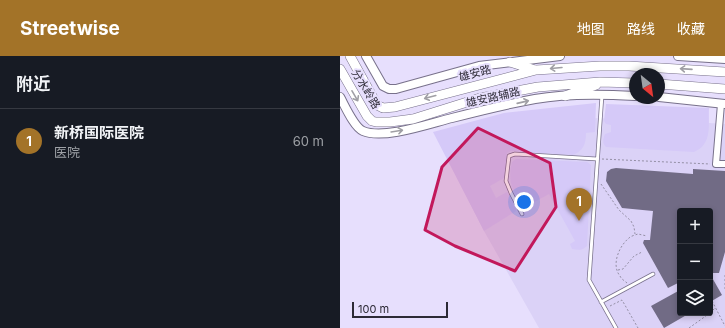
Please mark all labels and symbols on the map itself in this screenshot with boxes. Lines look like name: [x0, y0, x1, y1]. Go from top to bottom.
street label: 雄安路: [457, 62, 493, 84]
one-way arrow: [550, 65, 563, 72]
one-way arrow: [680, 66, 693, 73]
street label: 分水岭路: [349, 67, 383, 111]
north arrow: [629, 68, 665, 104]
street label: 雄安路辅路: [465, 84, 521, 110]
one-way arrow: [352, 90, 360, 102]
one-way arrow: [424, 94, 437, 101]
one-way arrow: [517, 97, 530, 105]
one-way arrow: [390, 127, 403, 135]
pin: 1: [566, 188, 592, 221]
your location: [514, 192, 534, 212]
scale bar: [352, 300, 448, 319]

